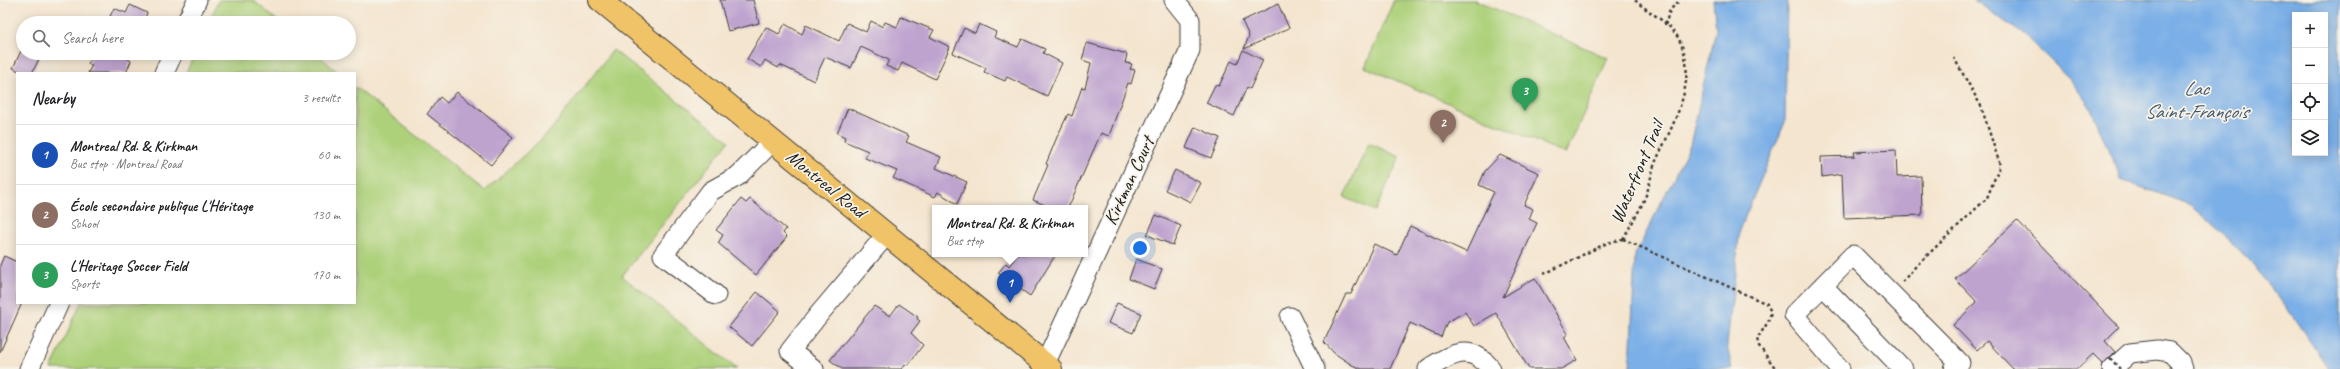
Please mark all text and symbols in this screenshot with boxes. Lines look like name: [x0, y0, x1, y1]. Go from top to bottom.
map controls: [2292, 12, 2328, 156]
button: +: [2292, 12, 2328, 48]
search box: [16, 16, 356, 60]
icon: search: [30, 27, 52, 49]
text: Search here: [62, 29, 123, 48]
button: −: [2292, 48, 2328, 84]
water label: Lac Saint-François: [2145, 76, 2251, 124]
pin: 3: [1512, 78, 1538, 111]
button: locate: [2292, 84, 2328, 120]
text: Nearby: [32, 88, 75, 109]
text: 3 results: [302, 90, 340, 106]
pin: 2: [1430, 110, 1456, 143]
street label: Waterfront Trail: [1605, 114, 1671, 227]
button: layers: [2292, 120, 2328, 156]
street label: Kirkman Court: [1098, 131, 1161, 229]
text: Montreal Rd. & Kirkman: [70, 137, 197, 156]
street label: Montreal Road: [781, 145, 873, 226]
text: 1: [42, 147, 48, 163]
text: 60 m: [318, 147, 340, 163]
text: Bus stop · Montreal Road: [70, 156, 182, 172]
text: École secondaire publique L'Héritage: [70, 197, 253, 216]
popup: [932, 205, 1088, 257]
text: 2: [42, 207, 48, 223]
text: 130 m: [312, 207, 340, 223]
text: Montreal Rd. & Kirkman: [946, 214, 1074, 233]
text: School: [70, 216, 98, 232]
text: Bus stop: [946, 233, 984, 249]
your location: [1130, 238, 1150, 258]
text: L'Heritage Soccer Field: [70, 257, 187, 276]
text: 3: [42, 267, 48, 283]
text: 170 m: [312, 267, 340, 283]
pin: 1: [997, 270, 1023, 303]
text: Sports: [70, 276, 99, 292]

